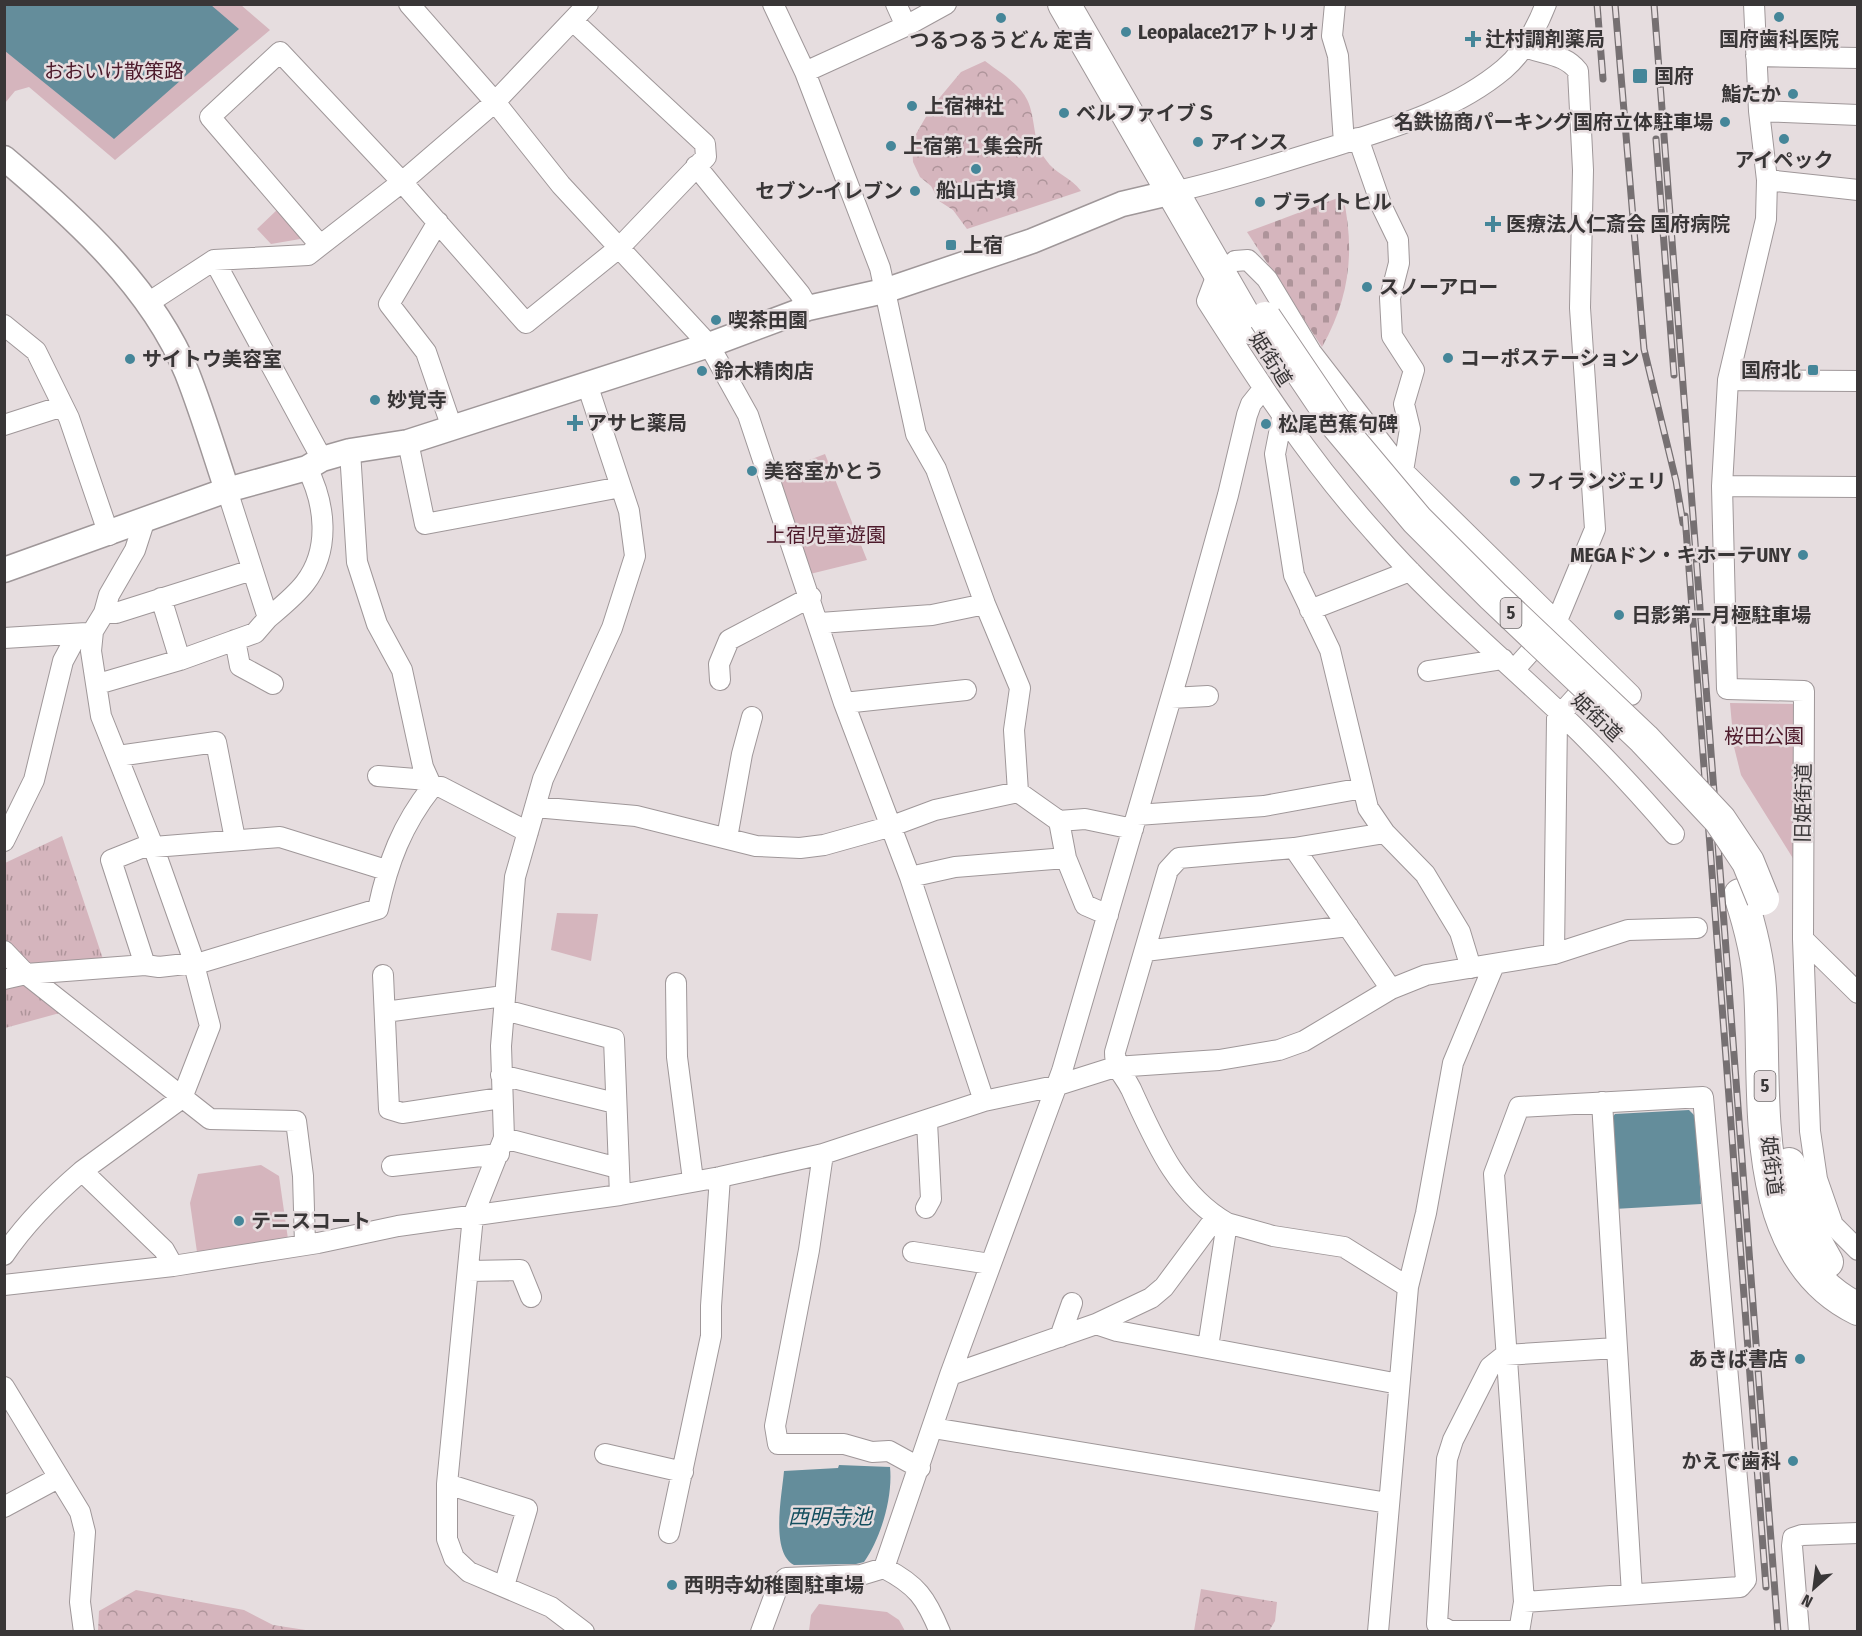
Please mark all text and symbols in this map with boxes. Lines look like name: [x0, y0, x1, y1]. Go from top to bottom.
marker: 国府歯科医院: [1772, 10, 1786, 24]
marker: つるつるうどん 定吉: [994, 11, 1008, 25]
place label: Leopalace21アトリオ: [1138, 20, 1319, 44]
marker: Leopalace21アトリオ: [1119, 25, 1133, 39]
place label: 辻村調剤薬局: [1485, 27, 1605, 51]
place label: 国府歯科医院: [1719, 27, 1839, 51]
place label: つるつるうどん 定吉: [909, 28, 1093, 52]
marker: 辻村調剤薬局: [1466, 32, 1480, 46]
park label: おおいけ散策路: [44, 59, 184, 83]
place label: 国府: [1654, 64, 1694, 88]
marker: 国府: [1631, 67, 1649, 85]
place label: 鮨たか: [1721, 82, 1781, 106]
marker: 鮨たか: [1786, 87, 1800, 101]
place label: 上宿神社: [924, 94, 1004, 118]
marker: 上宿神社: [905, 99, 919, 113]
place label: ベルファイブＳ: [1076, 101, 1216, 125]
marker: ベルファイブＳ: [1057, 106, 1071, 120]
place label: 名鉄協商パーキング国府立体駐車場: [1394, 110, 1713, 134]
marker: 名鉄協商パーキング国府立体駐車場: [1718, 115, 1732, 129]
place label: アインス: [1210, 130, 1289, 154]
marker: アイペック: [1777, 132, 1791, 146]
place label: 上宿第１集会所: [903, 134, 1043, 158]
marker: アインス: [1191, 135, 1205, 149]
marker: 上宿第１集会所: [884, 139, 898, 153]
place label: アイペック: [1735, 148, 1834, 172]
marker: 船山古墳: [969, 162, 983, 176]
place label: 船山古墳: [936, 178, 1016, 202]
place label: セブン-イレブン: [756, 179, 903, 203]
marker: セブン-イレブン: [908, 184, 922, 198]
place label: ブライトヒル: [1272, 190, 1392, 214]
marker: ブライトヒル: [1253, 195, 1267, 209]
place label: 医療法人仁斎会 国府病院: [1506, 212, 1730, 236]
marker: 医療法人仁斎会 国府病院: [1484, 215, 1502, 233]
place label: 上宿: [963, 233, 1003, 257]
marker: 上宿: [944, 238, 958, 252]
place label: スノーアロー: [1379, 275, 1498, 299]
marker: スノーアロー: [1360, 280, 1374, 294]
place label: 喫茶田園: [728, 308, 808, 332]
marker: 喫茶田園: [709, 313, 723, 327]
street label: 姫街道: [1245, 327, 1297, 391]
place label: コーポステーション: [1460, 346, 1640, 370]
place label: サイトウ美容室: [142, 347, 282, 371]
marker: コーポステーション: [1441, 351, 1455, 365]
marker: サイトウ美容室: [123, 352, 137, 366]
place label: 国府北: [1741, 358, 1801, 382]
place label: 鈴木精肉店: [714, 359, 814, 383]
marker: 国府北: [1806, 363, 1820, 377]
marker: 鈴木精肉店: [695, 364, 709, 378]
place label: 妙覚寺: [387, 388, 447, 412]
marker: 妙覚寺: [368, 393, 382, 407]
place label: アサヒ薬局: [587, 411, 687, 435]
place label: 松尾芭蕉句碑: [1278, 412, 1398, 436]
marker: アサヒ薬局: [568, 416, 582, 430]
marker: 松尾芭蕉句碑: [1259, 417, 1273, 431]
place label: 美容室かとう: [764, 459, 884, 483]
marker: 美容室かとう: [745, 464, 759, 478]
place label: フィランジェリ: [1527, 469, 1667, 493]
marker: フィランジェリ: [1508, 474, 1522, 488]
park label: 上宿児童遊園: [766, 523, 886, 547]
place label: MEGAドン・キホーテUNY: [1570, 543, 1792, 567]
marker: MEGAドン・キホーテUNY: [1796, 548, 1810, 562]
road number: 5: [1500, 598, 1522, 628]
place label: 日影第一月極駐車場: [1631, 603, 1811, 627]
marker: 日影第一月極駐車場: [1612, 608, 1626, 622]
street label: 姫街道: [1567, 688, 1627, 746]
park label: 桜田公園: [1724, 724, 1804, 748]
street label: 旧姫街道: [1790, 763, 1816, 843]
road number: 5: [1754, 1071, 1776, 1101]
street label: 姫街道: [1756, 1135, 1788, 1197]
place label: テニスコート: [251, 1209, 371, 1233]
marker: テニスコート: [232, 1214, 246, 1228]
place label: あきば書店: [1688, 1347, 1788, 1371]
marker: あきば書店: [1793, 1352, 1807, 1366]
place label: かえで歯科: [1682, 1449, 1781, 1473]
marker: かえで歯科: [1786, 1454, 1800, 1468]
water label: 西明寺池: [788, 1504, 874, 1530]
north arrow: [1784, 1558, 1844, 1618]
place label: 西明寺幼稚園駐車場: [684, 1573, 864, 1597]
marker: 西明寺幼稚園駐車場: [665, 1578, 679, 1592]
text: N: [1798, 1590, 1816, 1611]

